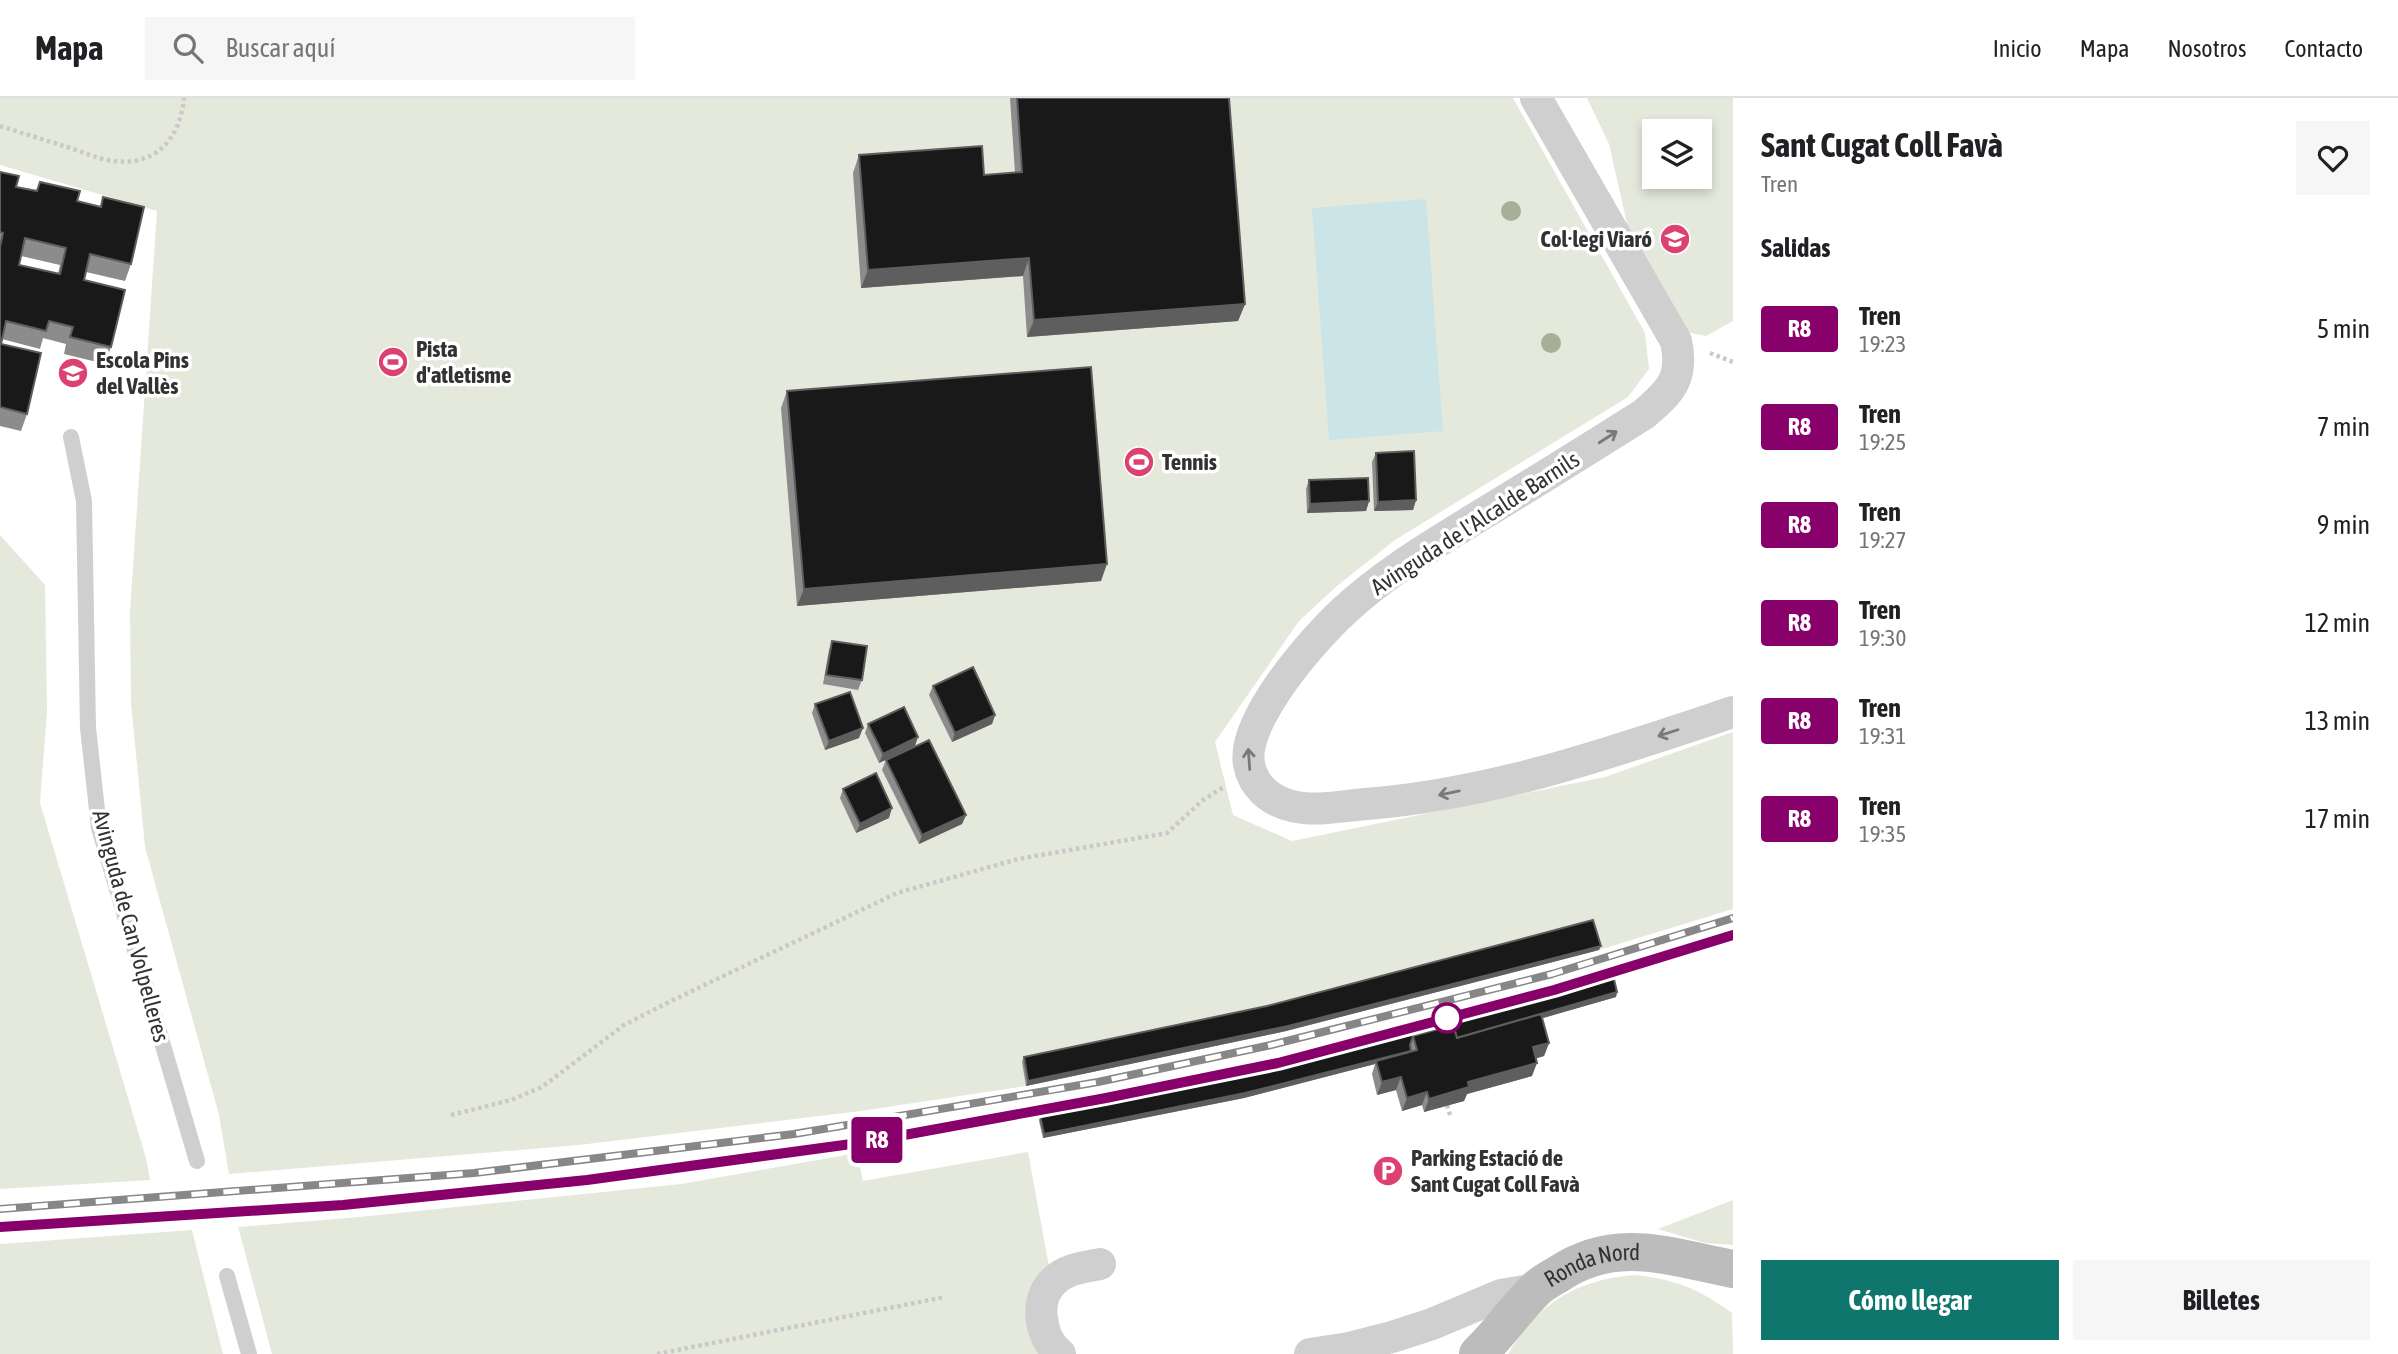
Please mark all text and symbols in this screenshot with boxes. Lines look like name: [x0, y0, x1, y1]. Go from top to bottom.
search box: [145, 17, 635, 80]
text: Mapa: [35, 29, 103, 67]
icon: search: [169, 29, 207, 67]
text: Buscar aquí: [225, 33, 335, 63]
text: Inicio: [1993, 35, 2042, 62]
text: Mapa: [2080, 35, 2129, 62]
text: Nosotros: [2167, 35, 2246, 62]
text: Contacto: [2284, 35, 2363, 62]
map controls: [1642, 119, 1712, 189]
button: layers: [1642, 119, 1712, 189]
button: heart: [2296, 121, 2370, 195]
text: Sant Cugat Coll Favà: [1761, 126, 2003, 164]
text: Tren: [1761, 171, 1798, 197]
school or university icon: Col·legi Viaró: [1658, 222, 1692, 256]
place label: Col·legi Viaró: [1540, 226, 1652, 252]
text: Salidas: [1761, 233, 1830, 263]
text: Tren: [1859, 301, 1901, 331]
text: 5 min: [2317, 314, 2370, 344]
text: R8: [1788, 315, 1811, 342]
text: 19:23: [1859, 331, 1906, 357]
place label: Pista d'atletisme: [416, 336, 511, 388]
sports icon: Pista d'atletisme: [376, 345, 410, 379]
place label: Escola Pins del Vallès: [96, 347, 189, 399]
school or university icon: Escola Pins del Vallès: [56, 356, 90, 390]
text: Tren: [1859, 399, 1901, 429]
text: 7 min: [2317, 412, 2370, 442]
text: R8: [1788, 413, 1811, 440]
text: 19:25: [1859, 429, 1906, 455]
one-way arrow: [1598, 430, 1617, 444]
sports icon: Tennis: [1122, 445, 1156, 479]
street label: Avinguda de l'Alcalde Barnils: [1366, 446, 1584, 600]
place label: Tennis: [1162, 449, 1217, 475]
text: Tren: [1859, 497, 1901, 527]
text: 9 min: [2317, 510, 2370, 540]
text: R8: [1788, 511, 1811, 538]
text: 19:27: [1859, 527, 1906, 553]
text: Tren: [1859, 595, 1901, 625]
text: 12 min: [2305, 608, 2370, 638]
text: R8: [1788, 609, 1811, 636]
text: 19:30: [1859, 625, 1906, 651]
text: Tren: [1859, 693, 1901, 723]
text: 13 min: [2305, 706, 2370, 736]
text: R8: [1788, 707, 1811, 734]
text: 19:31: [1859, 723, 1906, 749]
one-way arrow: [1658, 728, 1680, 740]
one-way arrow: [1242, 748, 1255, 771]
one-way arrow: [1438, 787, 1461, 801]
text: Tren: [1859, 791, 1901, 821]
text: 17 min: [2305, 804, 2370, 834]
text: R8: [1788, 805, 1811, 832]
street label: Avinguda de Can Volpelleres: [87, 807, 175, 1045]
text: 19:35: [1859, 821, 1906, 847]
unlabelled marker: [1432, 1003, 1462, 1033]
line badge: R8: [846, 1117, 908, 1163]
text: R8: [865, 1126, 889, 1153]
place label: Parking Estació de Sant Cugat Coll Favà: [1411, 1145, 1580, 1197]
parking icon: Parking Estació de Sant Cugat Coll Favà: [1371, 1154, 1405, 1188]
street label: Ronda Nord: [1540, 1239, 1640, 1292]
button: Cómo llegar: [1761, 1260, 2059, 1340]
button: Billetes: [2073, 1260, 2370, 1340]

